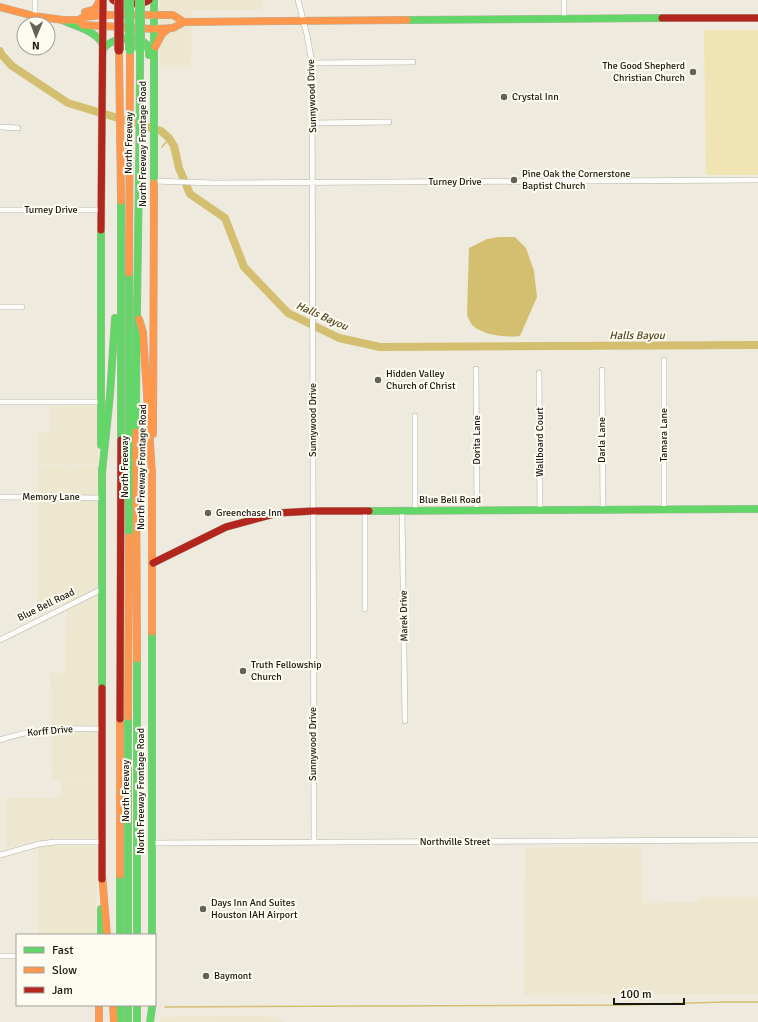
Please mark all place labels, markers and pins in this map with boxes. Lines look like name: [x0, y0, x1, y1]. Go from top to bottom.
place label: The Good Shepherd Christian Church: [602, 60, 685, 84]
marker: The Good Shepherd Christian Church: [688, 67, 698, 77]
place label: Crystal Inn: [512, 91, 559, 103]
marker: Crystal Inn: [499, 92, 509, 102]
place label: Pine Oak the Cornerstone Baptist Church: [522, 168, 630, 192]
marker: Pine Oak the Cornerstone Baptist Church: [509, 175, 519, 185]
place label: Hidden Valley Church of Christ: [386, 368, 456, 392]
marker: Hidden Valley Church of Christ: [373, 375, 383, 385]
place label: Greenchase Inn: [216, 507, 282, 519]
marker: Greenchase Inn: [203, 508, 213, 518]
place label: Truth Fellowship Church: [251, 659, 322, 683]
marker: Truth Fellowship Church: [238, 666, 248, 676]
place label: Days Inn And Suites Houston IAH Airport: [211, 897, 298, 921]
marker: Days Inn And Suites Houston IAH Airport: [198, 904, 208, 914]
place label: Baymont: [214, 970, 252, 982]
marker: Baymont: [201, 971, 211, 981]

